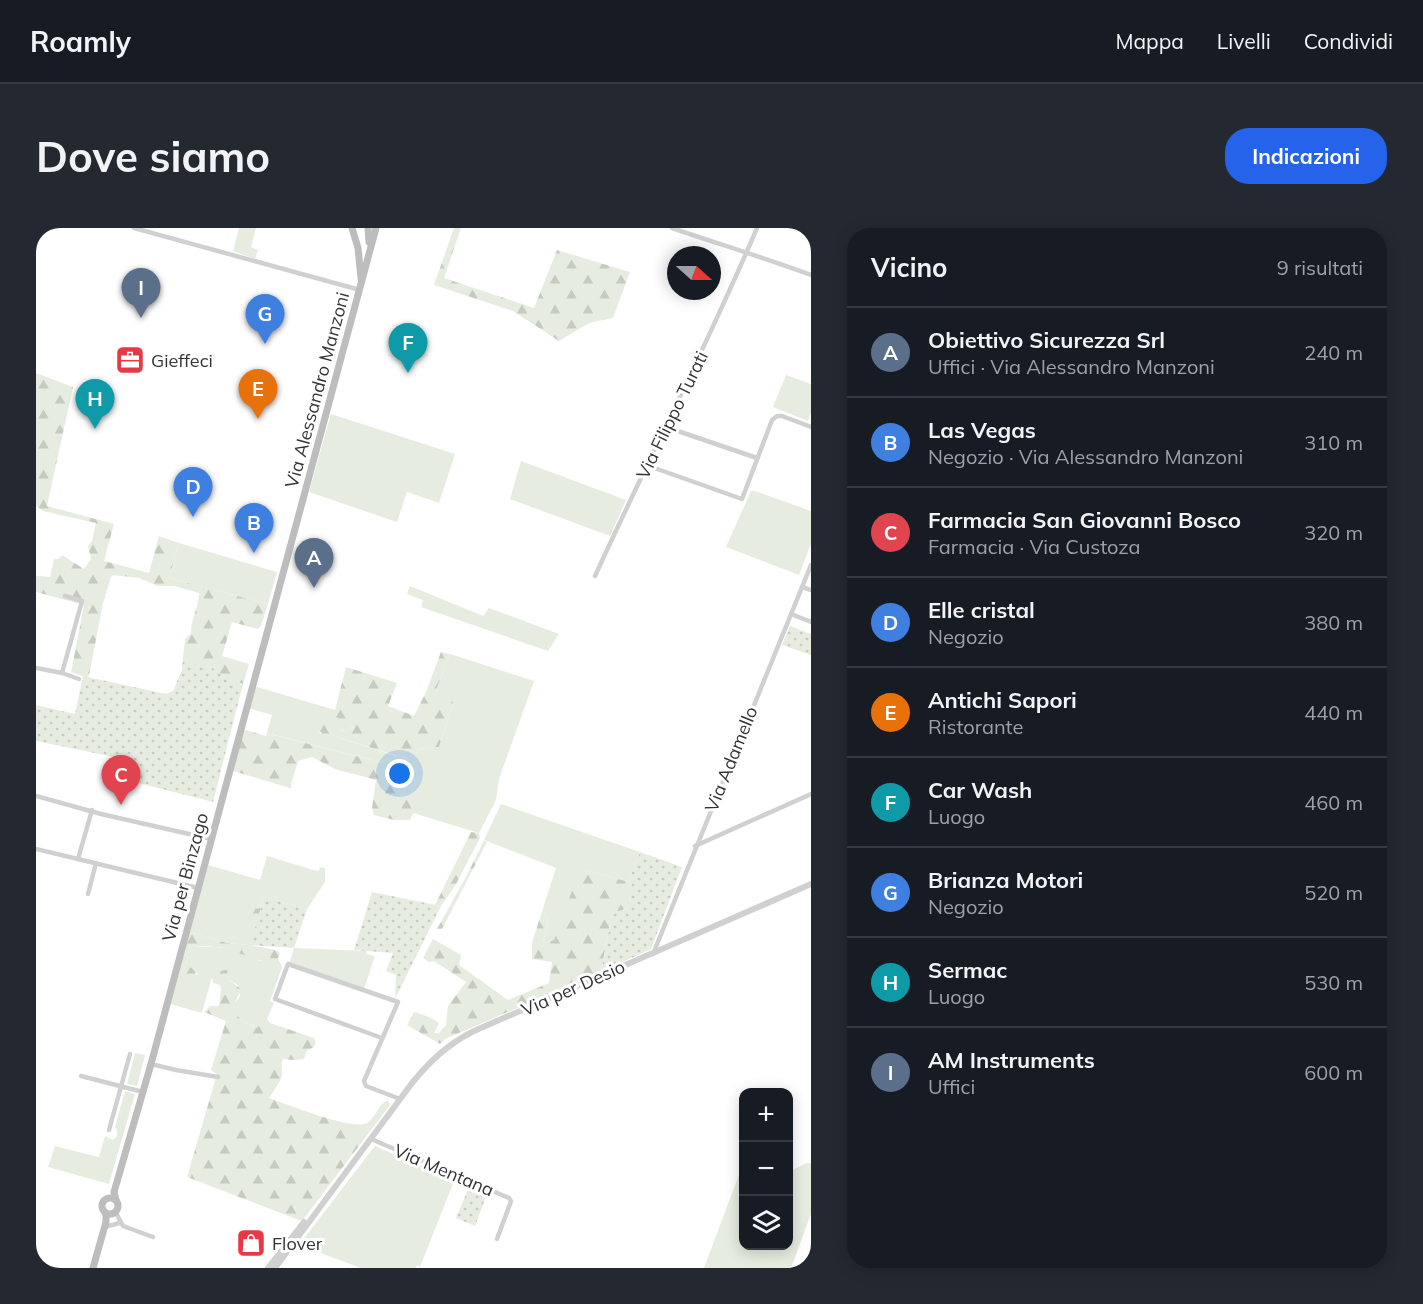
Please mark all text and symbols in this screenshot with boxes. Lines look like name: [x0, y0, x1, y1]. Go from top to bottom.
text: Roamly: [30, 24, 131, 59]
text: Mappa: [1115, 28, 1184, 54]
text: Livelli: [1217, 28, 1271, 54]
text: Condividi: [1304, 28, 1393, 54]
button: Indicazioni: [1225, 128, 1387, 184]
text: Dove siamo: [36, 130, 270, 183]
north arrow: [667, 246, 721, 300]
text: Vicino: [871, 251, 948, 284]
text: 9 risultati: [1277, 255, 1363, 280]
pin: I: [122, 268, 160, 318]
street label: Via Alessandro Manzoni: [280, 289, 354, 491]
pin: G: [246, 294, 284, 344]
pin: F: [388, 324, 428, 373]
text: Obiettivo Sicurezza Srl: [928, 326, 1165, 354]
text: A: [883, 340, 898, 365]
text: 240 m: [1304, 340, 1363, 365]
office icon: Gieffeci: [114, 344, 146, 376]
street label: Via Filippo Turati: [631, 347, 713, 483]
place label: Gieffeci: [151, 349, 213, 372]
text: Uffici · Via Alessandro Manzoni: [928, 354, 1215, 379]
pin: E: [238, 370, 278, 419]
pin: H: [76, 380, 114, 429]
text: Las Vegas: [928, 416, 1036, 444]
text: B: [884, 430, 897, 455]
text: 310 m: [1304, 430, 1363, 455]
text: Negozio · Via Alessandro Manzoni: [928, 444, 1243, 469]
pin: D: [174, 468, 212, 517]
pin: B: [234, 504, 274, 553]
text: Farmacia San Giovanni Bosco: [928, 506, 1241, 534]
text: C: [884, 520, 897, 545]
text: 320 m: [1304, 520, 1363, 545]
text: Farmacia · Via Custoza: [928, 534, 1141, 559]
pin: A: [294, 538, 334, 588]
text: Elle cristal: [928, 596, 1035, 624]
text: D: [883, 610, 898, 635]
text: 380 m: [1304, 610, 1363, 635]
text: Negozio: [928, 624, 1004, 649]
text: Antichi Sapori: [928, 686, 1077, 714]
text: E: [885, 700, 896, 725]
text: 440 m: [1304, 700, 1363, 725]
street label: Via Adamello: [699, 703, 763, 815]
text: Ristorante: [928, 714, 1023, 739]
pin: C: [102, 756, 140, 805]
your location: [385, 759, 414, 788]
text: Car Wash: [928, 776, 1032, 804]
text: F: [885, 790, 896, 815]
text: 460 m: [1304, 790, 1363, 815]
text: Luogo: [928, 804, 985, 829]
street label: Via per Binzago: [157, 810, 213, 944]
text: Brianza Motori: [928, 866, 1083, 894]
text: G: [883, 880, 898, 905]
text: 520 m: [1304, 880, 1363, 905]
text: Negozio: [928, 894, 1004, 919]
street label: Via per Desio: [518, 955, 628, 1021]
text: Sermac: [928, 956, 1007, 984]
text: H: [883, 970, 898, 995]
text: 530 m: [1304, 970, 1363, 995]
text: Luogo: [928, 984, 985, 1009]
text: AM Instruments: [928, 1046, 1095, 1074]
text: I: [888, 1060, 893, 1085]
text: 600 m: [1304, 1060, 1363, 1085]
text: Uffici: [928, 1074, 975, 1099]
map controls: [739, 1088, 793, 1250]
button: +: [739, 1088, 793, 1142]
street label: Via Mentana: [390, 1139, 498, 1201]
button: −: [739, 1142, 793, 1196]
button: layers: [739, 1196, 793, 1250]
shop icon: Flover: [235, 1227, 267, 1259]
place label: Flover: [272, 1232, 323, 1255]

